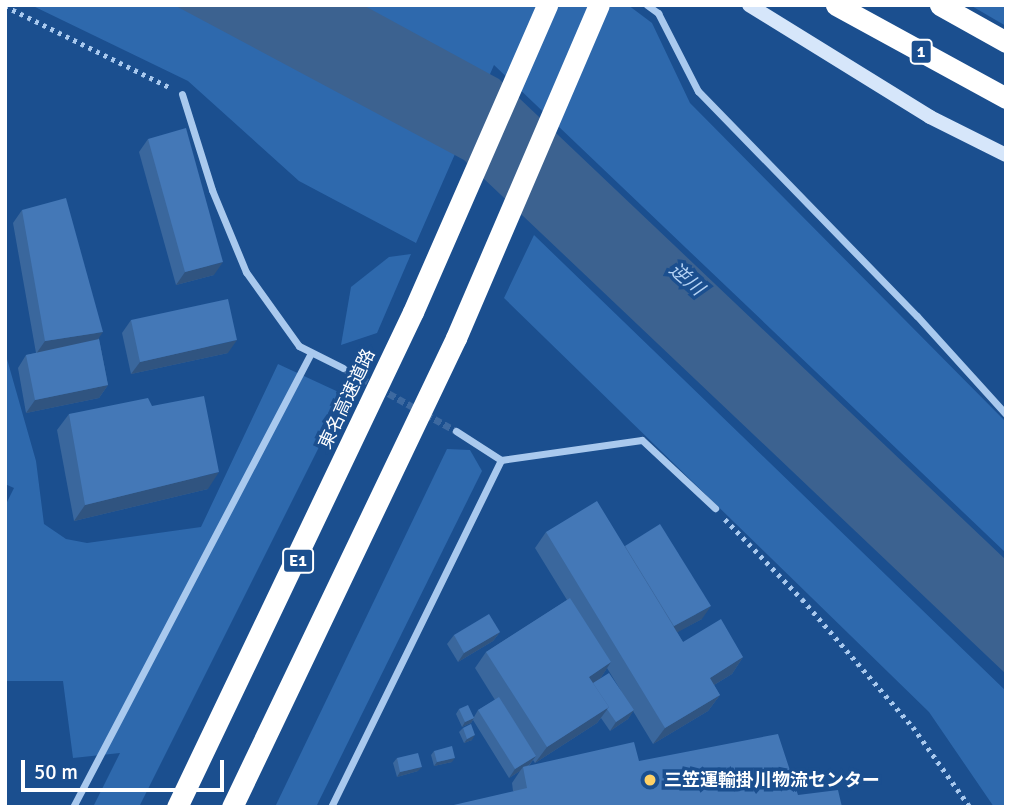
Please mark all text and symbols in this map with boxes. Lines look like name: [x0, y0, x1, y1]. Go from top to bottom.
road number: 1: [909, 40, 933, 64]
water label: 逆川: [664, 259, 708, 301]
street label: 東名高速道路: [314, 345, 380, 453]
road number: E1: [280, 548, 316, 574]
scale bar: [24, 746, 228, 790]
text: 50 m: [34, 759, 78, 785]
place label: 三笠運輸掛川物流センター: [664, 769, 880, 791]
marker: 三笠運輸掛川物流センター: [642, 772, 658, 788]

